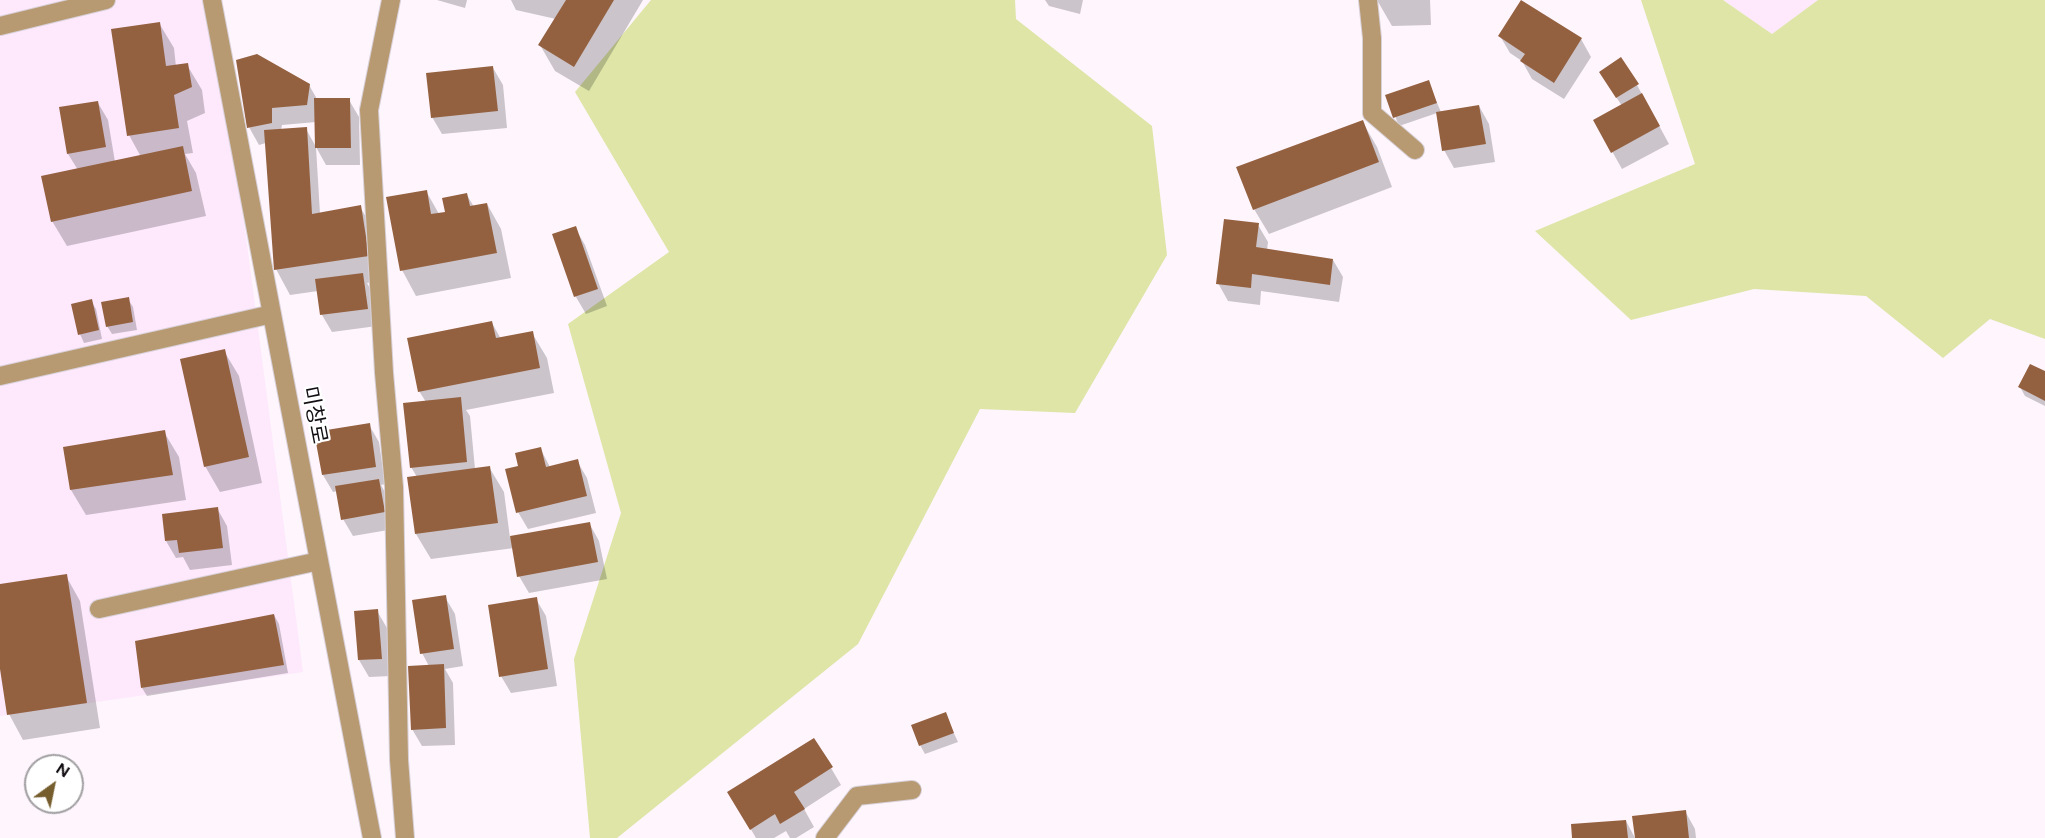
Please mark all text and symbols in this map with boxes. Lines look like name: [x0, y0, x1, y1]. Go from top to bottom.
street label: 미창로: [296, 384, 332, 446]
north arrow: [24, 754, 84, 814]
text: N: [53, 759, 73, 781]

